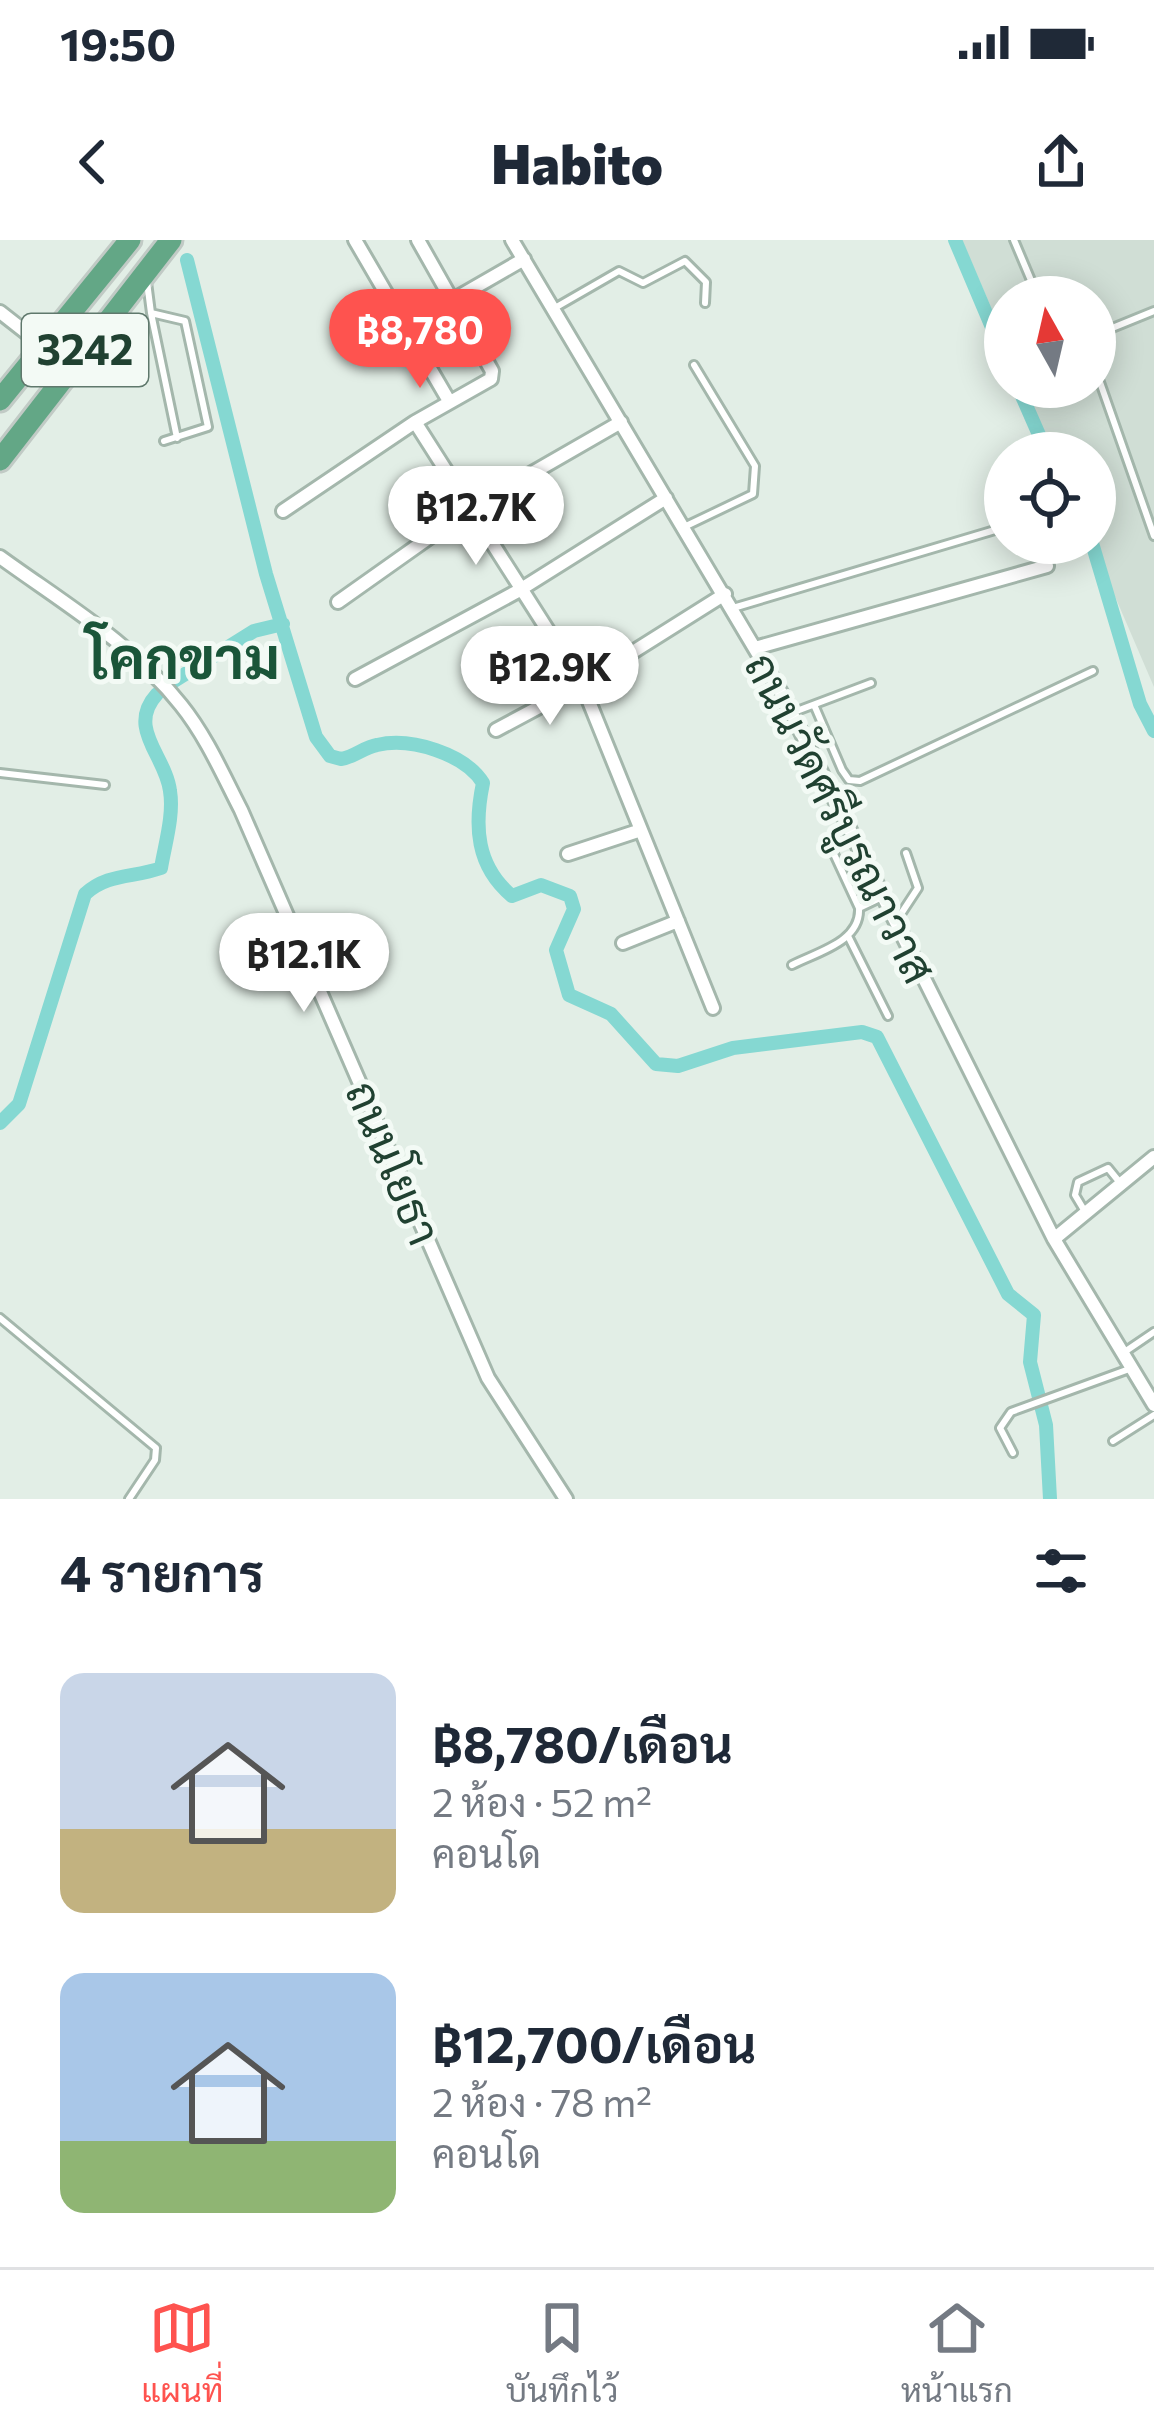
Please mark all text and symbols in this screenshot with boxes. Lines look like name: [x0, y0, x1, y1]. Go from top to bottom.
text: 19:50: [60, 15, 176, 70]
icon: back: [60, 129, 126, 195]
text: Habito: [491, 129, 663, 195]
icon: share: [1028, 129, 1094, 195]
north arrow: [984, 276, 1116, 408]
map controls: [984, 276, 1116, 564]
pin: ฿8,780: [322, 289, 518, 391]
text: ฿8,780: [356, 304, 484, 352]
road number: 3242: [22, 314, 148, 386]
button: locate: [984, 432, 1116, 564]
pin: ฿12.7K: [378, 466, 574, 568]
text: ฿12.7K: [415, 481, 537, 529]
district label: โคกขาม: [83, 621, 280, 691]
pin: ฿12.9K: [452, 626, 648, 728]
text: ฿12.9K: [488, 641, 612, 689]
street label: ถนนวัดศรีบูรณาวาส: [730, 643, 949, 994]
pin: ฿12.1K: [206, 913, 402, 1015]
text: ฿12.1K: [246, 928, 362, 976]
street label: ถนนโยธา: [336, 1072, 454, 1252]
icon: filters: [1028, 1538, 1094, 1604]
text: 4 รายการ: [60, 1540, 264, 1603]
text: ฿8,780/เดือน: [432, 1711, 733, 1774]
icon: home: [156, 1721, 300, 1865]
text: 2 ห้อง · 52 m²: [432, 1777, 652, 1825]
text: คอนโด: [432, 1828, 541, 1876]
text: ฿12,700/เดือน: [432, 2011, 756, 2074]
icon: home: [156, 2021, 300, 2165]
text: 2 ห้อง · 78 m²: [432, 2077, 652, 2125]
text: คอนโด: [432, 2128, 541, 2176]
tab: แผนที่: [141, 2295, 223, 2410]
tab: บันทึกไว้: [506, 2295, 618, 2410]
tab: หน้าแรก: [901, 2295, 1013, 2410]

